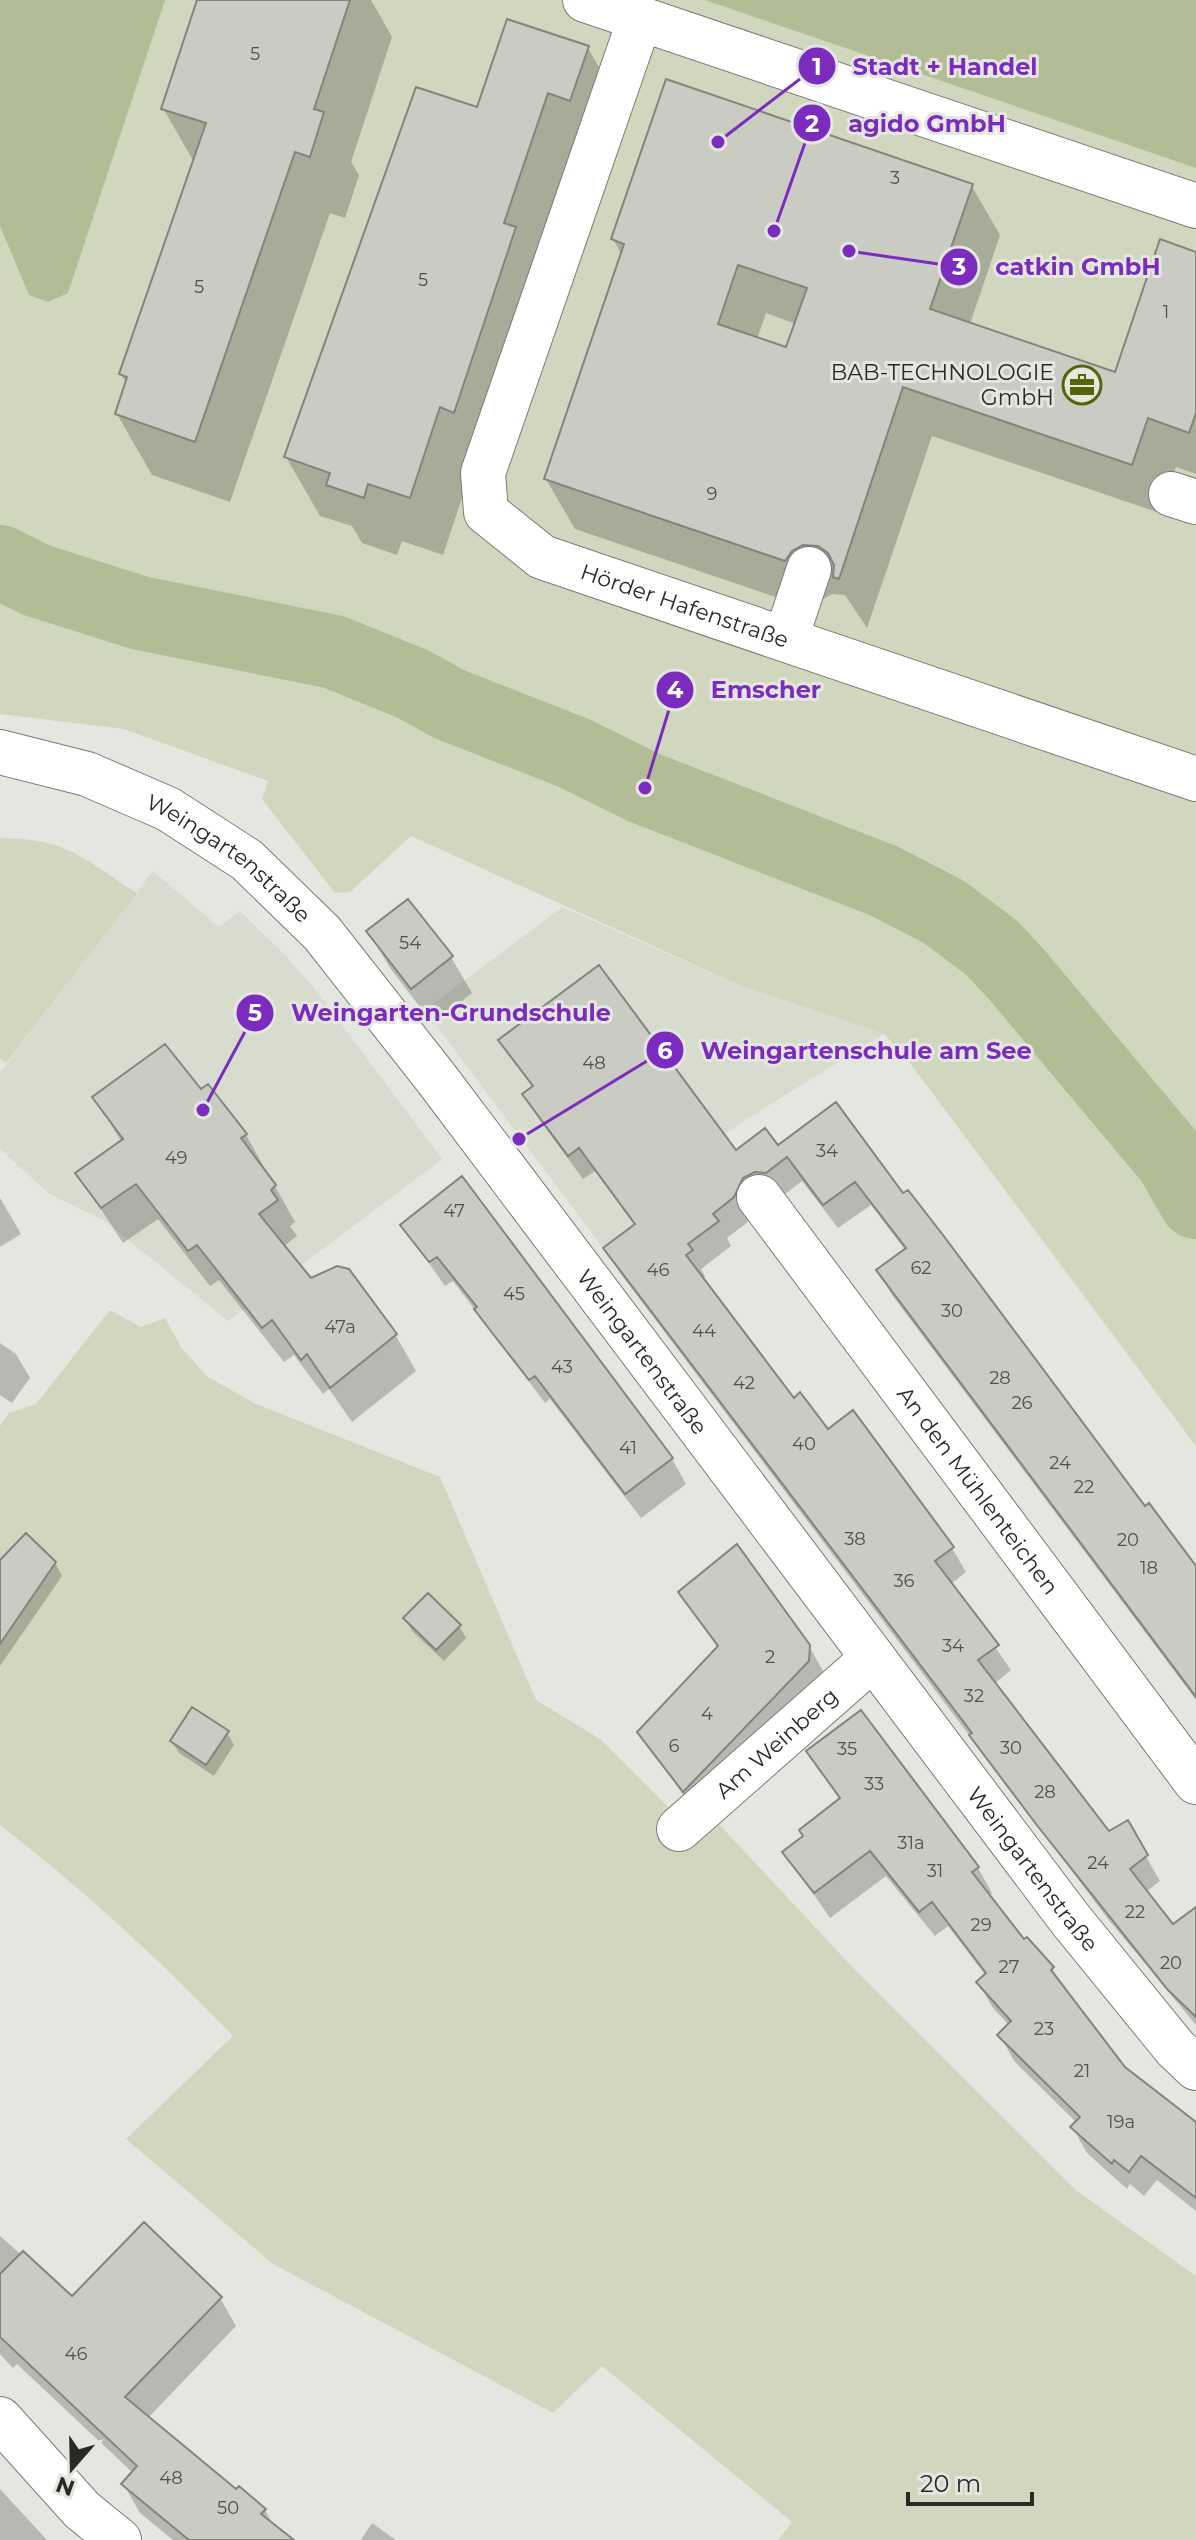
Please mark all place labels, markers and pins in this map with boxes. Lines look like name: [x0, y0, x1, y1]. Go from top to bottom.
callout: Stadt + Handel: [797, 42, 1054, 90]
callout: agido GmbH: [792, 99, 1022, 147]
callout: catkin GmbH: [939, 243, 1177, 291]
place label: BAB-TECHNOLOGIE GmbH: [831, 359, 1054, 411]
office icon: BAB-TECHNOLOGIE GmbH: [1061, 364, 1103, 406]
callout: Emscher: [655, 666, 837, 714]
callout: Weingarten-Grundschule: [235, 989, 626, 1037]
callout: Weingartenschule am See: [645, 1026, 1048, 1074]

